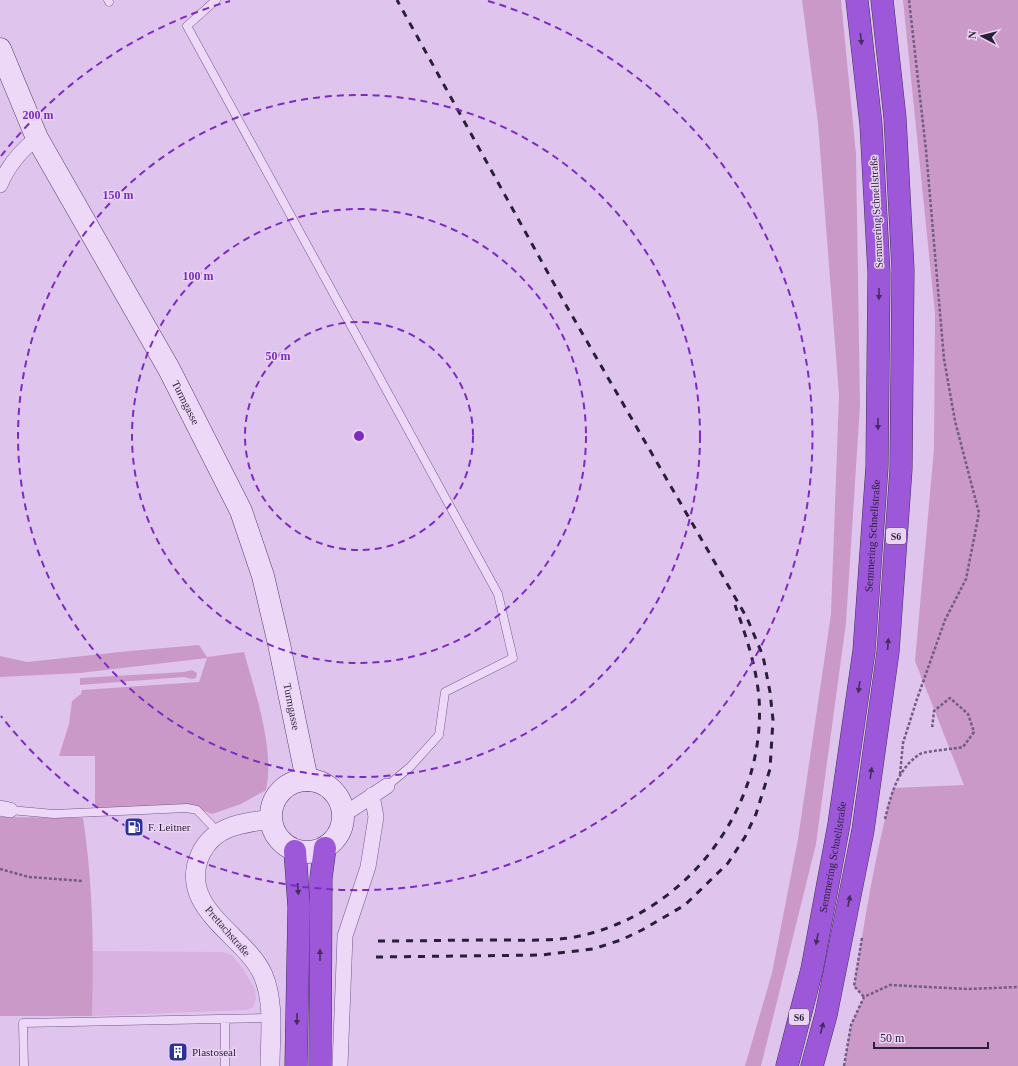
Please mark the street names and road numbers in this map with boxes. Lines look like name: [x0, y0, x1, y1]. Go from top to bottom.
street label: Semmering Schnellstraße: [867, 155, 885, 269]
street label: Turmgasse: [170, 378, 202, 427]
street label: Semmering Schnellstraße: [862, 479, 882, 592]
road number: S6: [886, 528, 906, 544]
street label: Turmgasse: [281, 682, 303, 731]
street label: Semmering Schnellstraße: [817, 801, 848, 914]
street label: Prettachstraße: [203, 904, 253, 959]
road number: S6: [789, 1009, 809, 1025]

